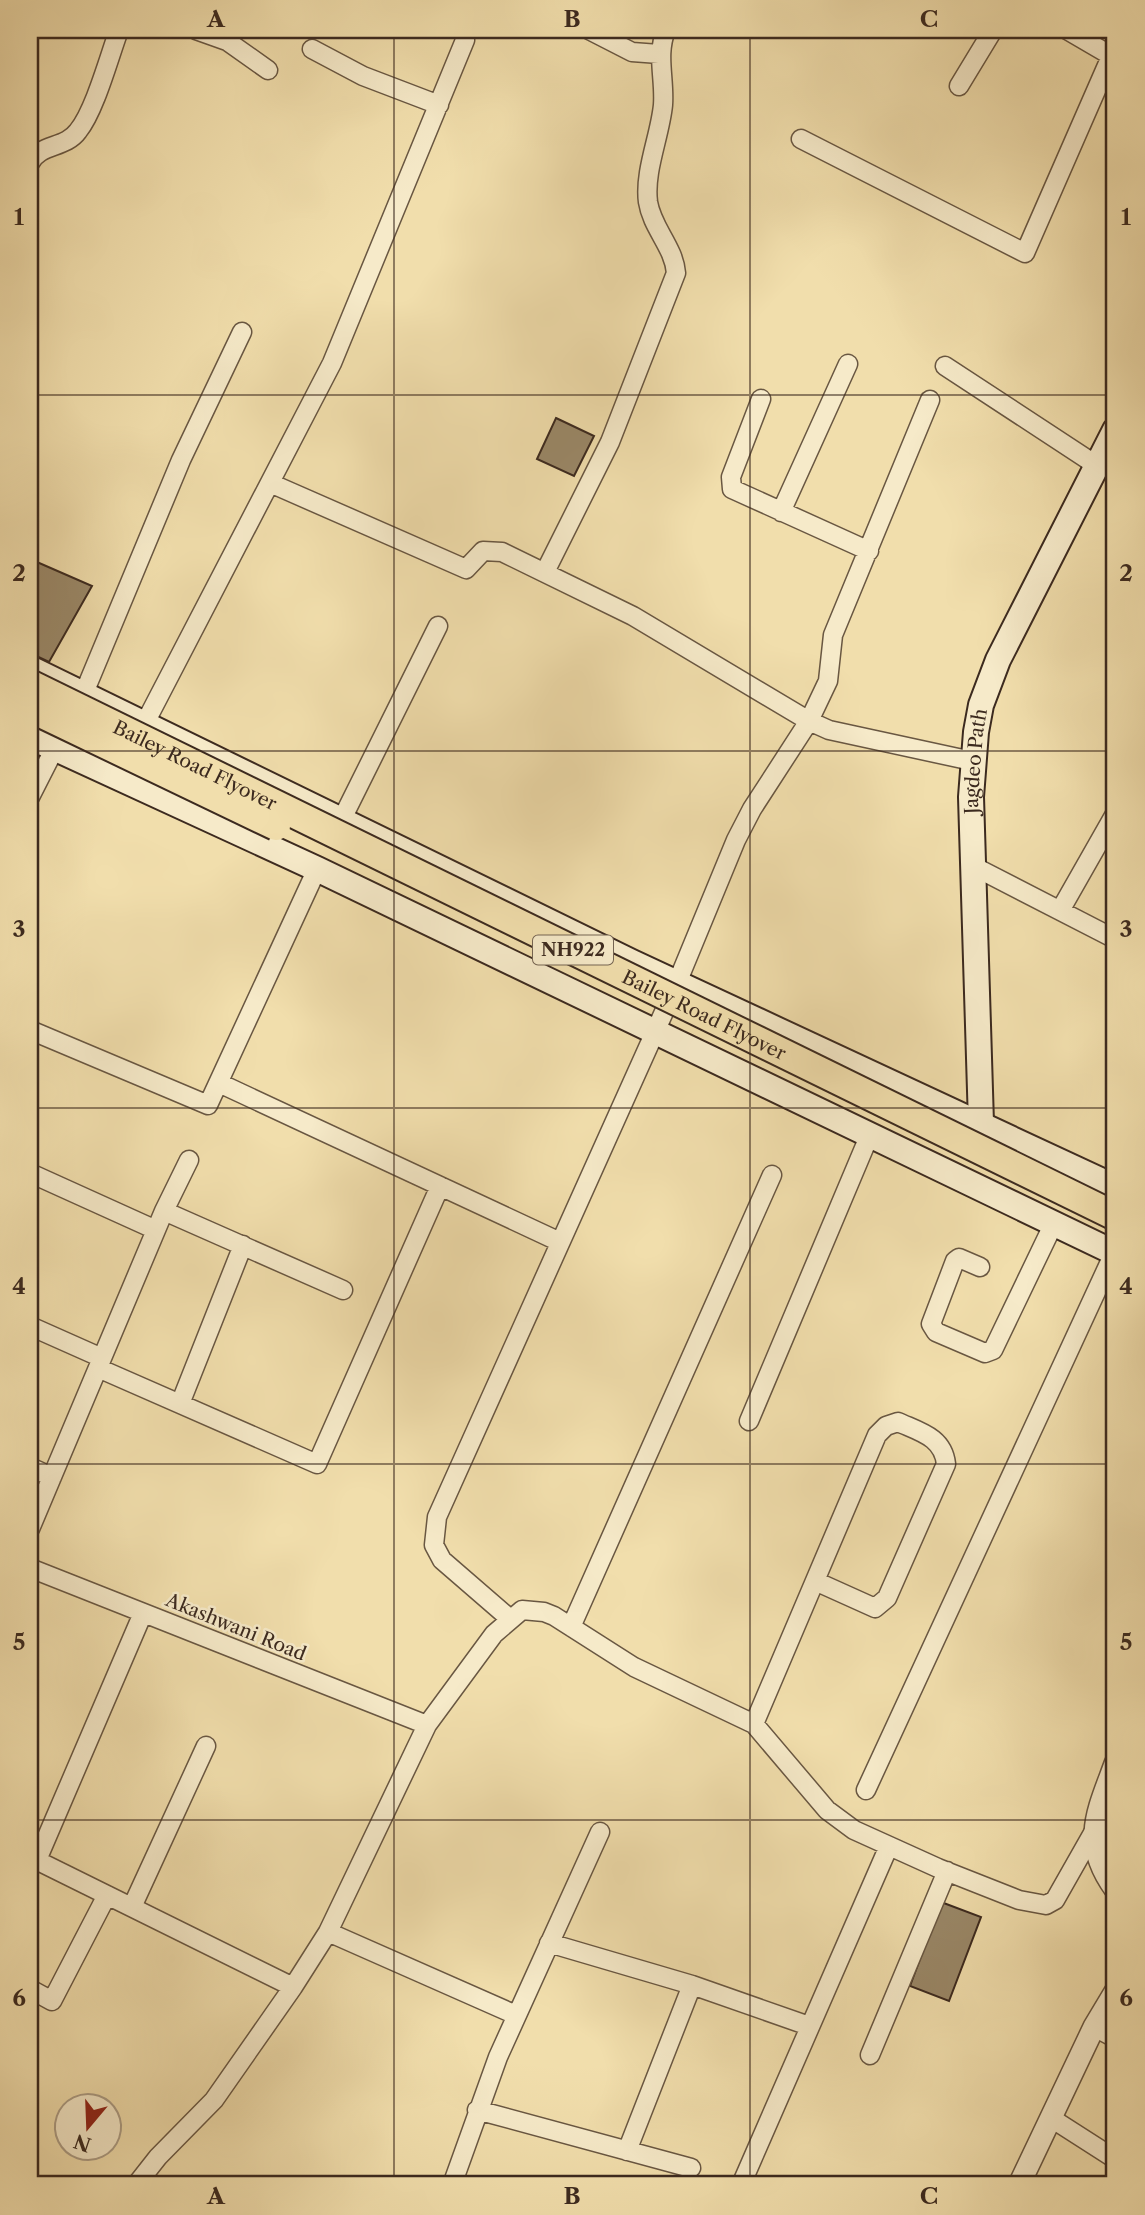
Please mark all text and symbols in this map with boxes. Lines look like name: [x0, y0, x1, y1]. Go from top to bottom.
text: A: [206, 5, 226, 33]
text: B: [563, 5, 581, 33]
text: C: [920, 5, 938, 33]
text: 1: [14, 203, 25, 231]
text: 1: [1121, 203, 1132, 231]
text: 2: [12, 559, 26, 587]
text: 2: [1119, 559, 1133, 587]
street label: Jagdeo Path: [959, 706, 992, 818]
street label: Bailey Road Flyover: [110, 715, 281, 815]
text: 3: [13, 915, 26, 943]
text: 3: [1120, 915, 1133, 943]
road number: NH922: [533, 936, 613, 965]
street label: Bailey Road Flyover: [619, 965, 790, 1064]
text: 4: [12, 1272, 26, 1300]
text: 4: [1119, 1272, 1133, 1300]
street label: Akashwani Road: [162, 1588, 310, 1666]
text: 5: [13, 1628, 25, 1656]
text: 5: [1120, 1628, 1132, 1656]
text: 6: [12, 1984, 26, 2012]
text: 6: [1119, 1984, 1133, 2012]
north arrow: [52, 2092, 122, 2162]
text: N: [71, 2129, 94, 2156]
text: A: [206, 2182, 226, 2210]
text: B: [563, 2182, 581, 2210]
text: C: [920, 2182, 938, 2210]

